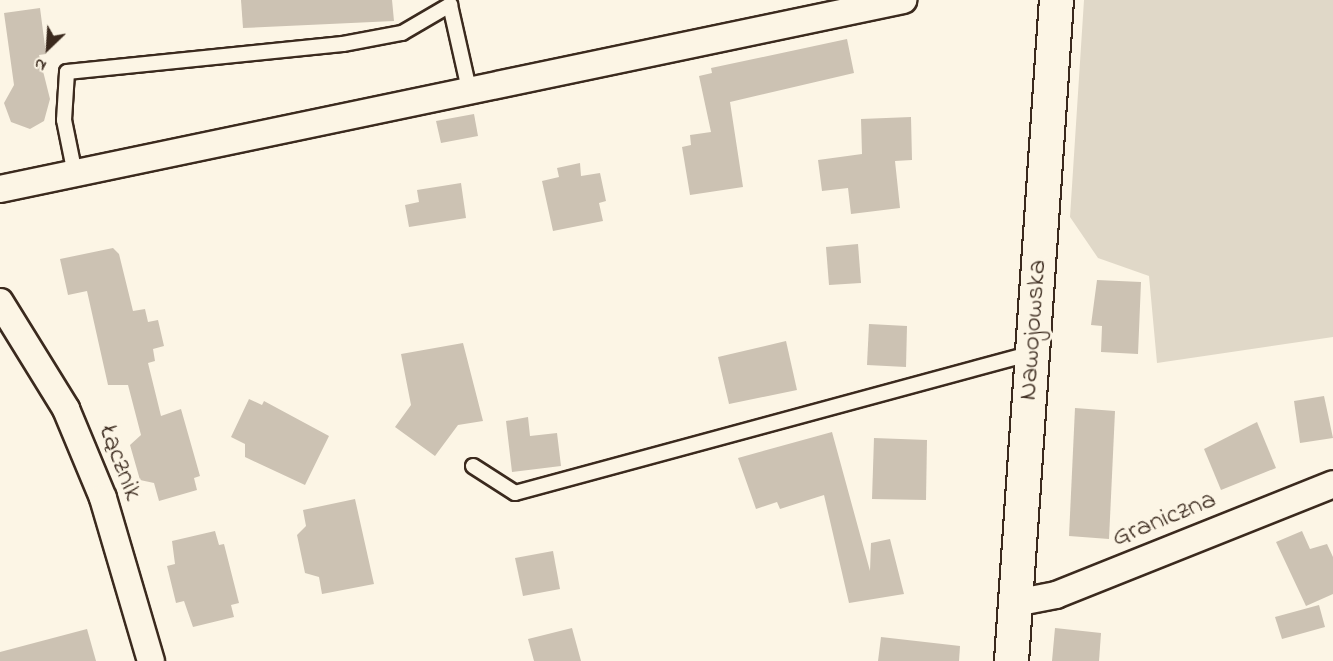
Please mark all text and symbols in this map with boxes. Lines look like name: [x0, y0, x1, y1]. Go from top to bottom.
north arrow: [18, 18, 78, 78]
text: N: [30, 51, 50, 77]
street label: Nawojowska: [1012, 259, 1054, 401]
street label: Łącznik: [91, 421, 149, 505]
street label: Graniczna: [1107, 484, 1221, 554]

